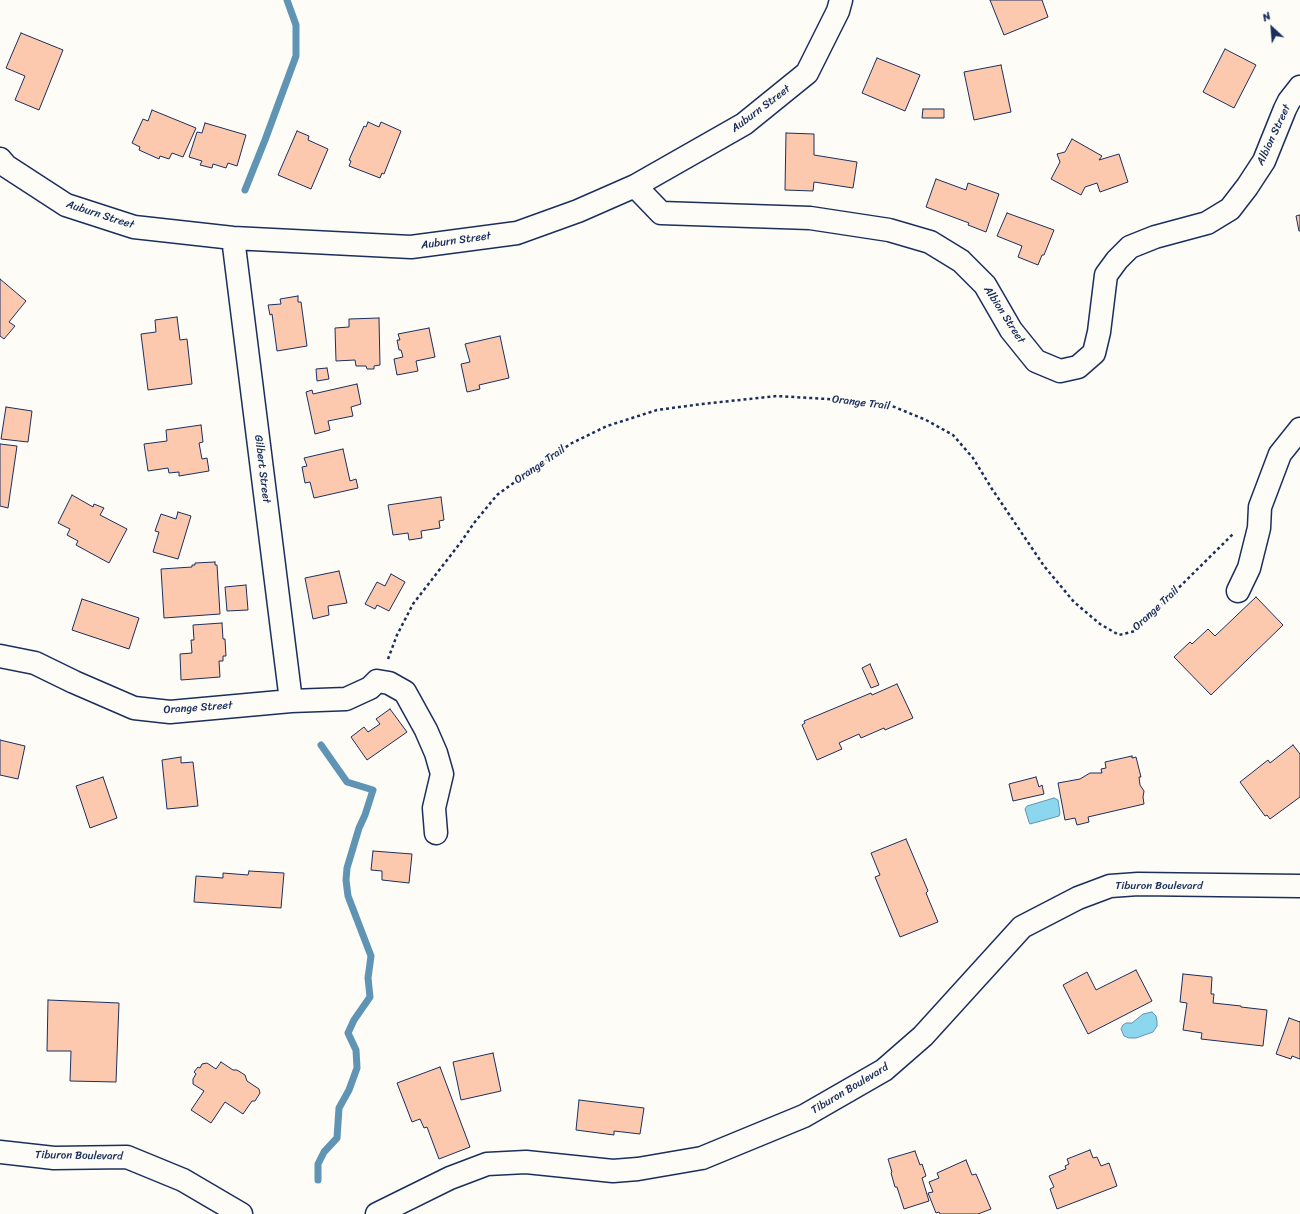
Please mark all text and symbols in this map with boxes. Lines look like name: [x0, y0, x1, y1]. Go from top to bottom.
text: N: [1259, 7, 1274, 27]
north arrow: [1252, 8, 1292, 48]
street label: Auburn Street: [729, 83, 793, 135]
street label: Albion Street: [1254, 102, 1294, 168]
street label: Auburn Street: [65, 198, 135, 232]
street label: Auburn Street: [420, 230, 492, 252]
street label: Albion Street: [981, 284, 1027, 346]
street label: Orange Trail: [831, 393, 891, 413]
street label: Gilbert Street: [251, 434, 273, 504]
street label: Orange Trail: [512, 443, 568, 487]
street label: Orange Trail: [1130, 584, 1182, 634]
street label: Orange Street: [163, 699, 233, 717]
street label: Tiburon Boulevard: [1115, 879, 1203, 893]
street label: Tiburon Boulevard: [809, 1061, 891, 1117]
street label: Tiburon Boulevard: [35, 1149, 123, 1163]

